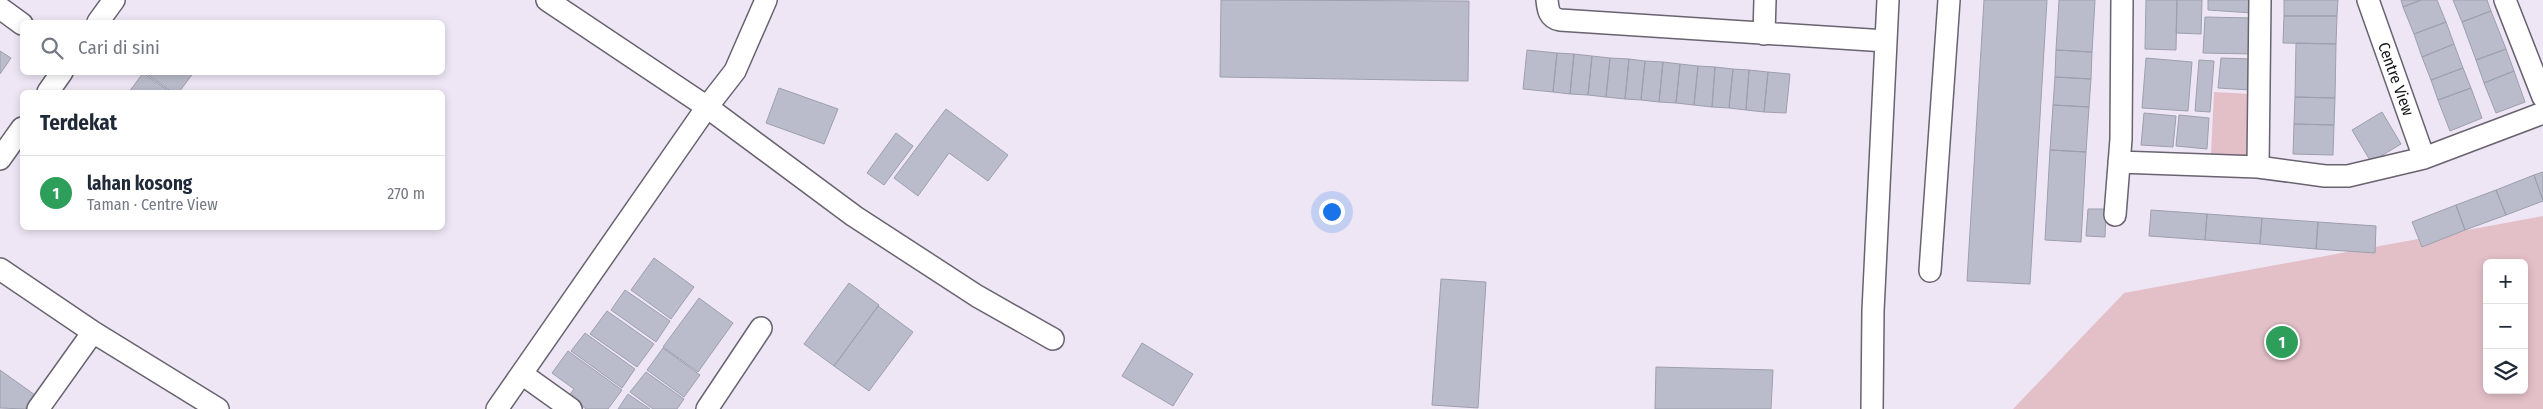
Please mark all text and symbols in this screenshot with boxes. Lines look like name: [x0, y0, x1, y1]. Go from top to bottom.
search box: [20, 20, 445, 75]
icon: search: [38, 34, 66, 62]
text: Cari di sini: [78, 36, 160, 59]
street label: Centre View: [2374, 40, 2418, 119]
text: Terdekat: [40, 110, 117, 136]
text: lahan kosong: [87, 172, 192, 195]
text: 1: [53, 184, 59, 203]
text: 270 m: [387, 184, 425, 203]
text: Taman · Centre View: [87, 195, 218, 214]
your location: [1319, 199, 1345, 225]
map controls: [2483, 259, 2528, 394]
button: +: [2483, 259, 2528, 304]
button: −: [2483, 304, 2528, 349]
pin: 1: [2266, 323, 2298, 361]
button: layers: [2483, 349, 2528, 394]

